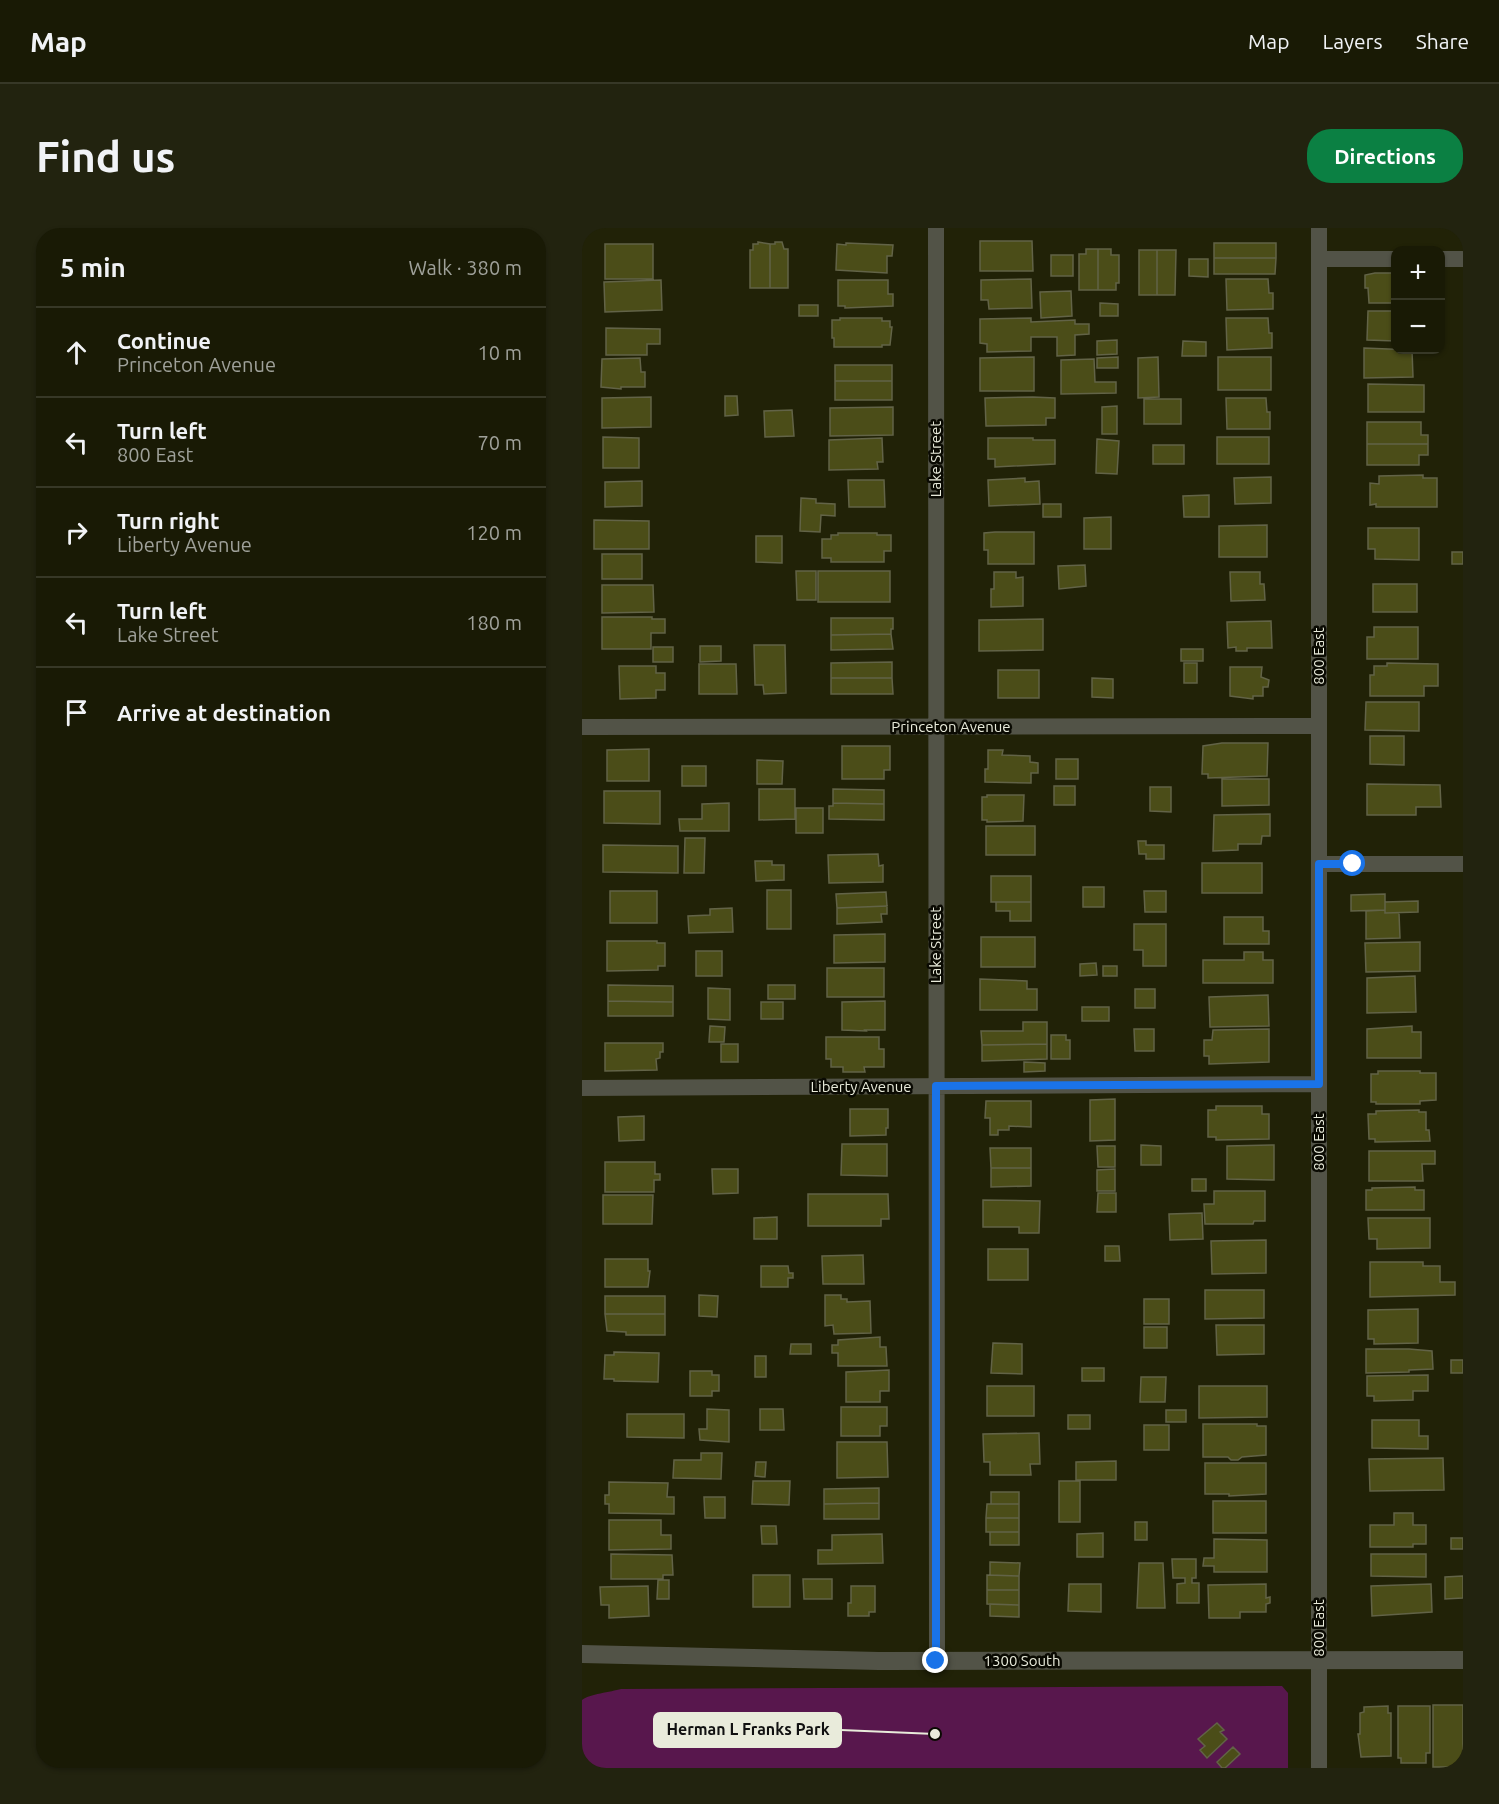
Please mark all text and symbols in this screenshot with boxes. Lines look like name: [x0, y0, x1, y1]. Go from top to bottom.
text: Map: [30, 26, 87, 57]
text: Map: [1248, 29, 1289, 53]
text: Layers: [1322, 29, 1383, 53]
text: Share: [1416, 29, 1469, 53]
button: Directions: [1307, 129, 1463, 183]
text: Find us: [36, 133, 175, 180]
map controls: [1391, 246, 1445, 354]
button: +: [1391, 246, 1445, 300]
text: 5 min: [60, 253, 126, 282]
text: Walk · 380 m: [409, 256, 522, 279]
button: −: [1391, 300, 1445, 354]
text: Continue: [117, 328, 211, 353]
icon: ahead: [60, 336, 93, 369]
text: 10 m: [478, 341, 522, 364]
text: Princeton Avenue: [117, 353, 276, 376]
text: Turn left: [117, 418, 207, 443]
street label: Lake Street: [927, 421, 944, 497]
icon: left: [60, 426, 93, 459]
text: 70 m: [478, 431, 522, 454]
text: 800 East: [117, 443, 193, 466]
text: Turn right: [117, 508, 219, 533]
icon: right: [60, 516, 93, 549]
text: 120 m: [466, 521, 522, 544]
text: Liberty Avenue: [117, 533, 252, 556]
text: Turn left: [117, 598, 207, 623]
icon: left: [60, 606, 93, 639]
text: 180 m: [466, 611, 522, 634]
text: Lake Street: [117, 623, 219, 646]
street label: 800 East: [1310, 627, 1327, 685]
icon: arrive: [60, 696, 93, 729]
text: Arrive at destination: [117, 700, 331, 725]
street label: Princeton Avenue: [891, 718, 1011, 735]
route start: [1339, 850, 1365, 876]
street label: Lake Street: [927, 907, 944, 983]
street label: Liberty Avenue: [810, 1078, 912, 1095]
street label: 800 East: [1310, 1113, 1327, 1171]
street label: 800 East: [1310, 1599, 1327, 1657]
route end: [922, 1647, 948, 1673]
street label: 1300 South: [984, 1652, 1060, 1669]
callout: Herman L Franks Park: [654, 1713, 841, 1747]
text: Herman L Franks Park: [666, 1720, 830, 1738]

